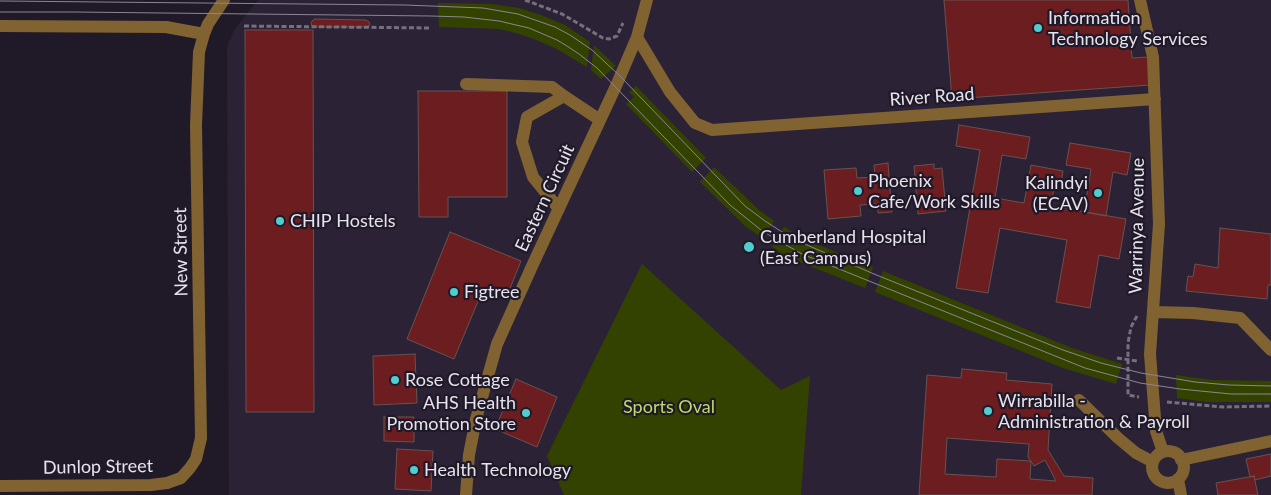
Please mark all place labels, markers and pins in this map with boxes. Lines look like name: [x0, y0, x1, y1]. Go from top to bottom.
place label: Information Technology Services: [1048, 7, 1208, 50]
marker: Information Technology Services: [1032, 22, 1044, 34]
place label: Phoenix Cafe/Work Skills: [868, 170, 1000, 212]
place label: Kalindyi (ECAV): [1025, 172, 1088, 214]
marker: Phoenix Cafe/Work Skills: [852, 185, 864, 197]
marker: Kalindyi (ECAV): [1092, 187, 1104, 199]
place label: CHIP Hostels: [290, 210, 396, 232]
marker: CHIP Hostels: [274, 215, 286, 227]
place label: Cumberland Hospital (East Campus): [760, 226, 926, 268]
marker: Cumberland Hospital (East Campus): [742, 240, 756, 254]
place label: Figtree: [464, 281, 519, 303]
marker: Figtree: [448, 286, 460, 298]
place label: Rose Cottage: [405, 369, 510, 391]
marker: Rose Cottage: [389, 374, 401, 386]
place label: Wirrabilla - Administration & Payroll: [998, 390, 1190, 432]
place label: AHS Health Promotion Store: [387, 392, 516, 434]
marker: Wirrabilla - Administration & Payroll: [982, 405, 994, 417]
marker: AHS Health Promotion Store: [520, 407, 532, 419]
place label: Health Technology: [424, 459, 571, 481]
marker: Health Technology: [408, 464, 420, 476]

